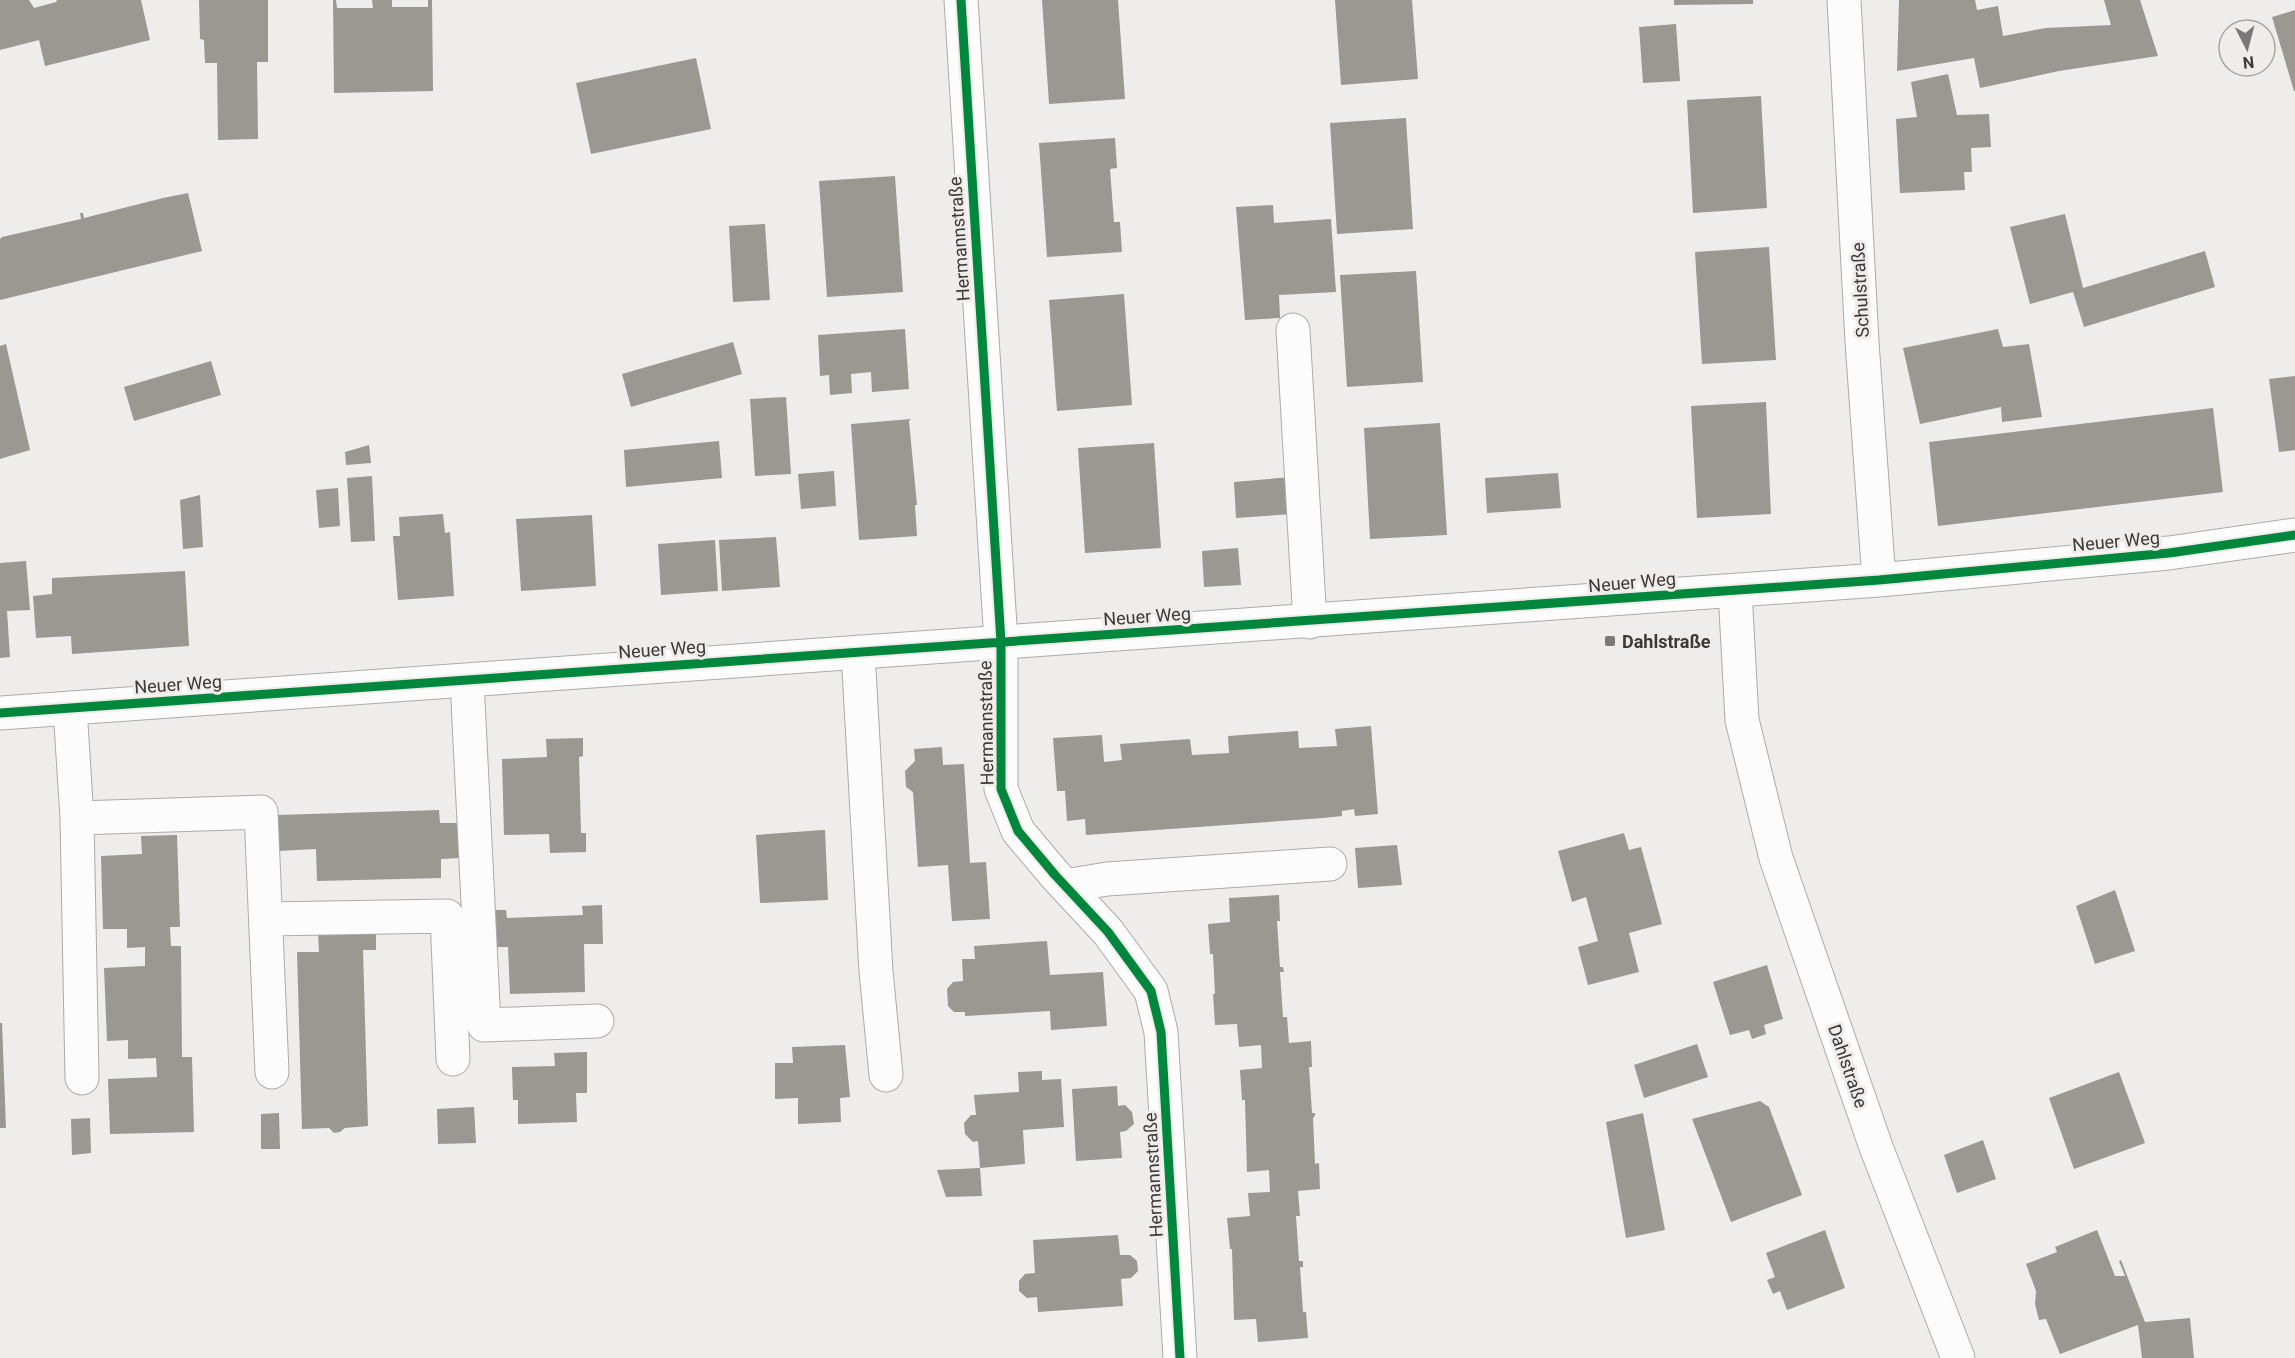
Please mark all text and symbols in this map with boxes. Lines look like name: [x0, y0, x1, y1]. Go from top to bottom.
north arrow: [2217, 18, 2277, 78]
text: N: [2242, 52, 2255, 72]
street label: Hermannstraße: [944, 176, 974, 302]
street label: Schulstraße: [1847, 242, 1873, 338]
street label: Neuer Weg: [2071, 527, 2161, 555]
street label: Neuer Weg: [1587, 568, 1677, 596]
street label: Neuer Weg: [1102, 602, 1192, 630]
place label: Dahlstraße: [1622, 631, 1711, 652]
marker: Dahlstraße: [1603, 634, 1617, 648]
street label: Neuer Weg: [617, 635, 707, 663]
street label: Hermannstraße: [974, 660, 998, 786]
street label: Neuer Weg: [133, 670, 223, 698]
street label: Dahlstraße: [1824, 1022, 1872, 1110]
street label: Hermannstraße: [1139, 1112, 1167, 1238]

